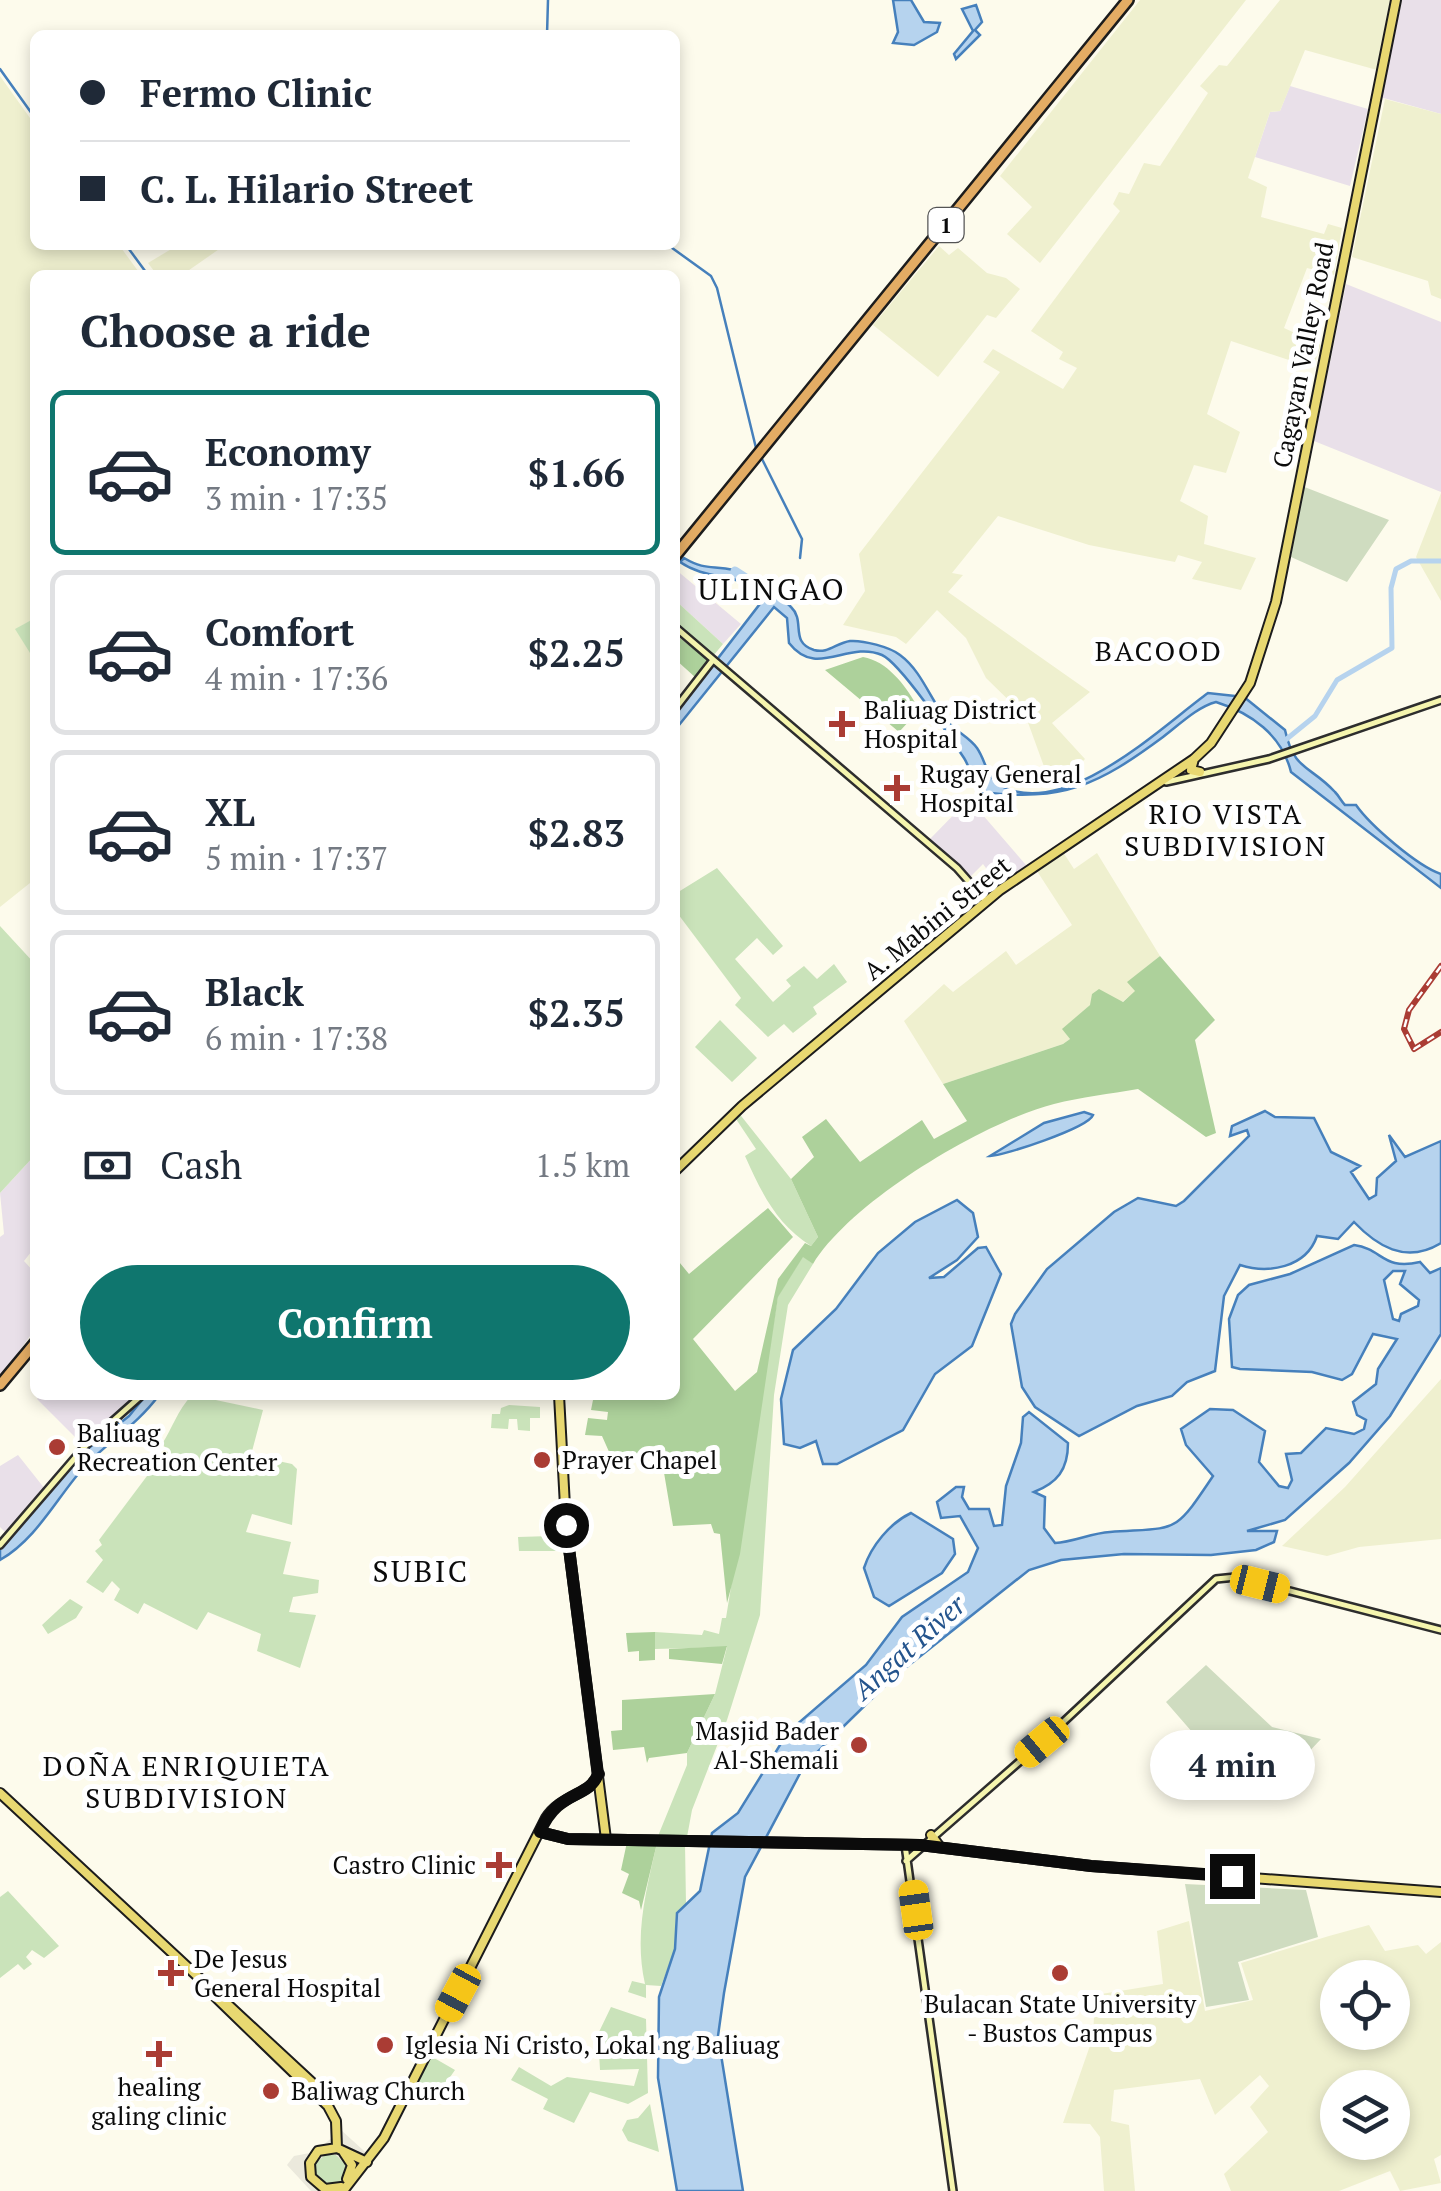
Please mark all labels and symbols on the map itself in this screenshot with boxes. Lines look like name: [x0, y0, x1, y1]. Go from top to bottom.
road number: 1: [928, 208, 964, 242]
street label: Cagayan Valley Road: [1264, 239, 1341, 471]
district label: ULINGAO: [698, 569, 846, 609]
district label: BACOOD: [1095, 632, 1223, 669]
place label: Baliuag District Hospital: [864, 693, 1037, 755]
marker: Baliuag District Hospital: [829, 711, 855, 737]
place label: Rugay General Hospital: [920, 757, 1082, 819]
marker: Rugay General Hospital: [884, 775, 910, 801]
district label: RIO VISTA SUBDIVISION: [1124, 795, 1328, 864]
street label: A. Mabini Street: [856, 848, 1017, 987]
place label: Baliuag Recreation Center: [77, 1416, 278, 1478]
marker: Baliuag Recreation Center: [46, 1436, 68, 1458]
place label: Prayer Chapel: [562, 1443, 717, 1476]
marker: Prayer Chapel: [531, 1449, 553, 1471]
route start: [544, 1503, 589, 1548]
district label: SUBIC: [372, 1551, 470, 1591]
car: [1227, 1562, 1293, 1606]
water label: Angat River: [843, 1585, 974, 1708]
car: [1009, 1711, 1075, 1773]
place label: Masjid Bader Al-Shemali: [695, 1714, 839, 1776]
callout: 4 min: [1150, 1731, 1314, 1801]
marker: Masjid Bader Al-Shemali: [848, 1734, 870, 1756]
district label: DOÑA ENRIQUIETA SUBDIVISION: [43, 1747, 331, 1816]
place label: Castro Clinic: [332, 1848, 476, 1881]
marker: Castro Clinic: [486, 1852, 512, 1878]
route end: [1210, 1854, 1255, 1899]
car: [897, 1878, 935, 1942]
place label: De Jesus General Hospital: [194, 1942, 381, 2004]
car: [431, 1959, 485, 2027]
marker: De Jesus General Hospital: [158, 1960, 184, 1986]
marker: Bulacan State University - Bustos Campus: [1049, 1962, 1071, 1984]
place label: Bulacan State University - Bustos Campus: [924, 1987, 1196, 2049]
place label: Iglesia Ni Cristo, Lokal ng Baliuag: [405, 2028, 780, 2061]
marker: Iglesia Ni Cristo, Lokal ng Baliuag: [374, 2034, 396, 2056]
marker: healing galing clinic: [146, 2041, 172, 2067]
place label: healing galing clinic: [91, 2070, 227, 2132]
place label: Baliwag Church: [291, 2074, 465, 2107]
marker: Baliwag Church: [260, 2080, 282, 2102]

